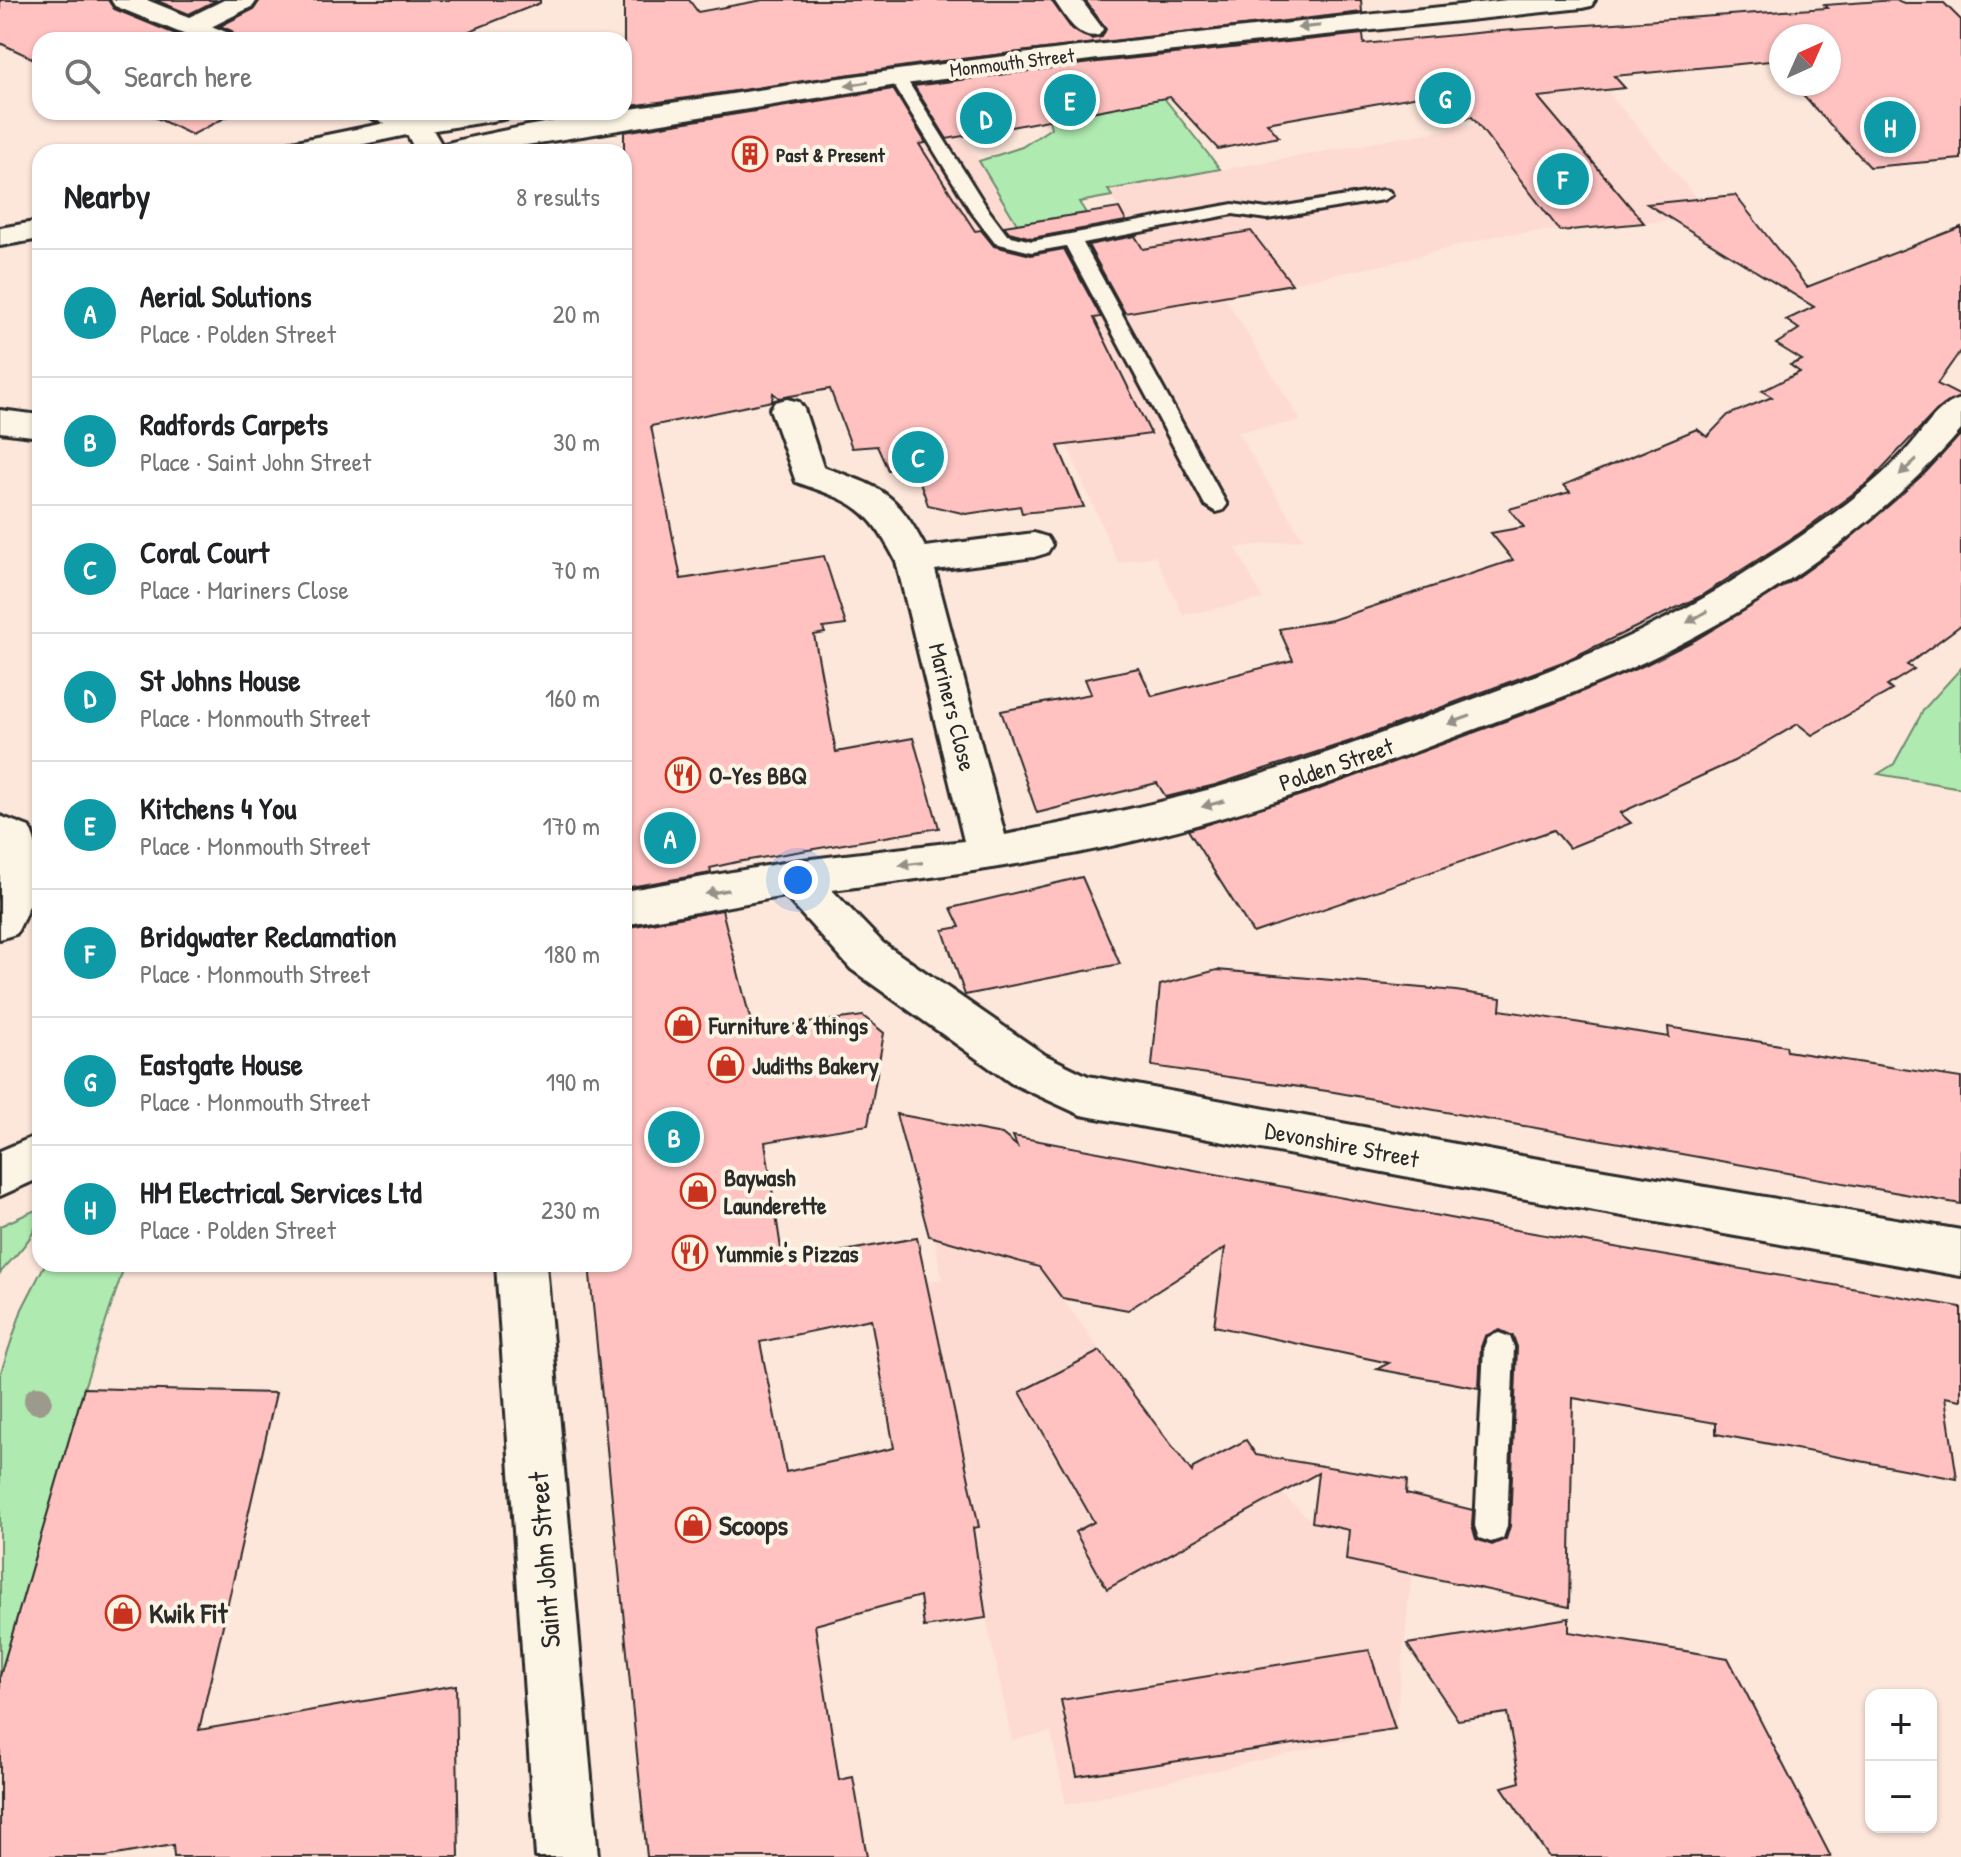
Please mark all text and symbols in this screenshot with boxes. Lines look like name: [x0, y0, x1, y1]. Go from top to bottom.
one-way arrow: [1296, 20, 1321, 33]
north arrow: [1769, 24, 1841, 96]
search box: [32, 32, 632, 120]
street label: Monmouth Street: [948, 41, 1077, 83]
icon: search: [60, 54, 104, 98]
text: Search here: [124, 56, 252, 96]
pin: G: [1419, 68, 1471, 128]
pin: E: [1044, 70, 1096, 130]
one-way arrow: [844, 78, 869, 91]
pin: D: [960, 88, 1012, 148]
pin: H: [1864, 97, 1916, 157]
building icon: Past & Present: [731, 135, 769, 173]
place label: Past & Present: [776, 141, 886, 168]
pin: F: [1537, 149, 1589, 209]
text: Nearby: [64, 173, 150, 219]
text: 8 results: [516, 179, 600, 214]
text: Aerial Solutions: [140, 276, 312, 316]
text: A: [84, 296, 96, 331]
text: 20 m: [553, 296, 600, 331]
text: Place · Polden Street: [140, 316, 336, 351]
text: Radfords Carpets: [140, 404, 328, 444]
text: B: [83, 424, 97, 459]
text: 30 m: [553, 424, 600, 459]
pin: C: [892, 427, 944, 487]
text: Place · Saint John Street: [140, 444, 371, 479]
one-way arrow: [1899, 457, 1918, 475]
text: Coral Court: [140, 532, 269, 572]
text: C: [83, 552, 97, 587]
text: 70 m: [552, 552, 600, 587]
text: Place · Mariners Close: [140, 572, 349, 607]
one-way arrow: [1686, 610, 1708, 624]
street label: Mariners Close: [922, 640, 984, 775]
text: St Johns House: [140, 660, 300, 700]
text: D: [84, 680, 96, 715]
text: 160 m: [545, 680, 600, 715]
text: Place · Monmouth Street: [140, 700, 370, 735]
one-way arrow: [1447, 714, 1471, 727]
street label: Polden Street: [1275, 729, 1398, 798]
restaurant icon: O-Yes BBQ: [664, 756, 702, 794]
place label: O-Yes BBQ: [709, 759, 807, 791]
text: Kitchens 4 You: [140, 788, 296, 828]
one-way arrow: [1200, 798, 1224, 811]
text: E: [84, 808, 96, 843]
text: 170 m: [542, 808, 600, 843]
pin: A: [644, 808, 696, 868]
text: Place · Monmouth Street: [140, 828, 370, 863]
one-way arrow: [899, 857, 924, 870]
your location: [778, 860, 818, 900]
one-way arrow: [705, 886, 730, 898]
text: Bridgwater Reclamation: [140, 916, 397, 956]
text: F: [85, 936, 95, 971]
text: 180 m: [544, 936, 600, 971]
text: Place · Monmouth Street: [140, 956, 370, 991]
shop icon: Furniture & things: [664, 1006, 702, 1044]
place label: Furniture & things: [708, 1009, 868, 1042]
text: Eastgate House: [140, 1044, 303, 1084]
shop icon: Judiths Bakery: [707, 1046, 745, 1084]
place label: Judiths Bakery: [752, 1049, 879, 1082]
text: G: [84, 1064, 96, 1099]
text: 190 m: [546, 1064, 600, 1099]
text: Place · Monmouth Street: [140, 1084, 370, 1119]
pin: B: [648, 1107, 700, 1167]
street label: Devonshire Street: [1262, 1113, 1422, 1175]
place label: Baywash Launderette: [724, 1161, 827, 1221]
text: HM Electrical Services Ltd: [140, 1172, 422, 1212]
shop icon: Baywash Launderette: [679, 1172, 717, 1210]
text: H: [84, 1192, 96, 1227]
text: 230 m: [541, 1192, 600, 1227]
text: Place · Polden Street: [140, 1212, 336, 1247]
restaurant icon: Yummie's Pizzas: [671, 1234, 709, 1272]
place label: Yummie's Pizzas: [716, 1237, 859, 1269]
street label: Saint John Street: [519, 1470, 569, 1649]
shop icon: Scoops: [674, 1506, 712, 1544]
place label: Scoops: [719, 1506, 788, 1545]
shop icon: Kwik Fit: [104, 1594, 142, 1632]
place label: Kwik Fit: [149, 1594, 229, 1632]
map controls: [1865, 1689, 1937, 1833]
button: +: [1865, 1689, 1937, 1761]
button: −: [1865, 1761, 1937, 1833]

